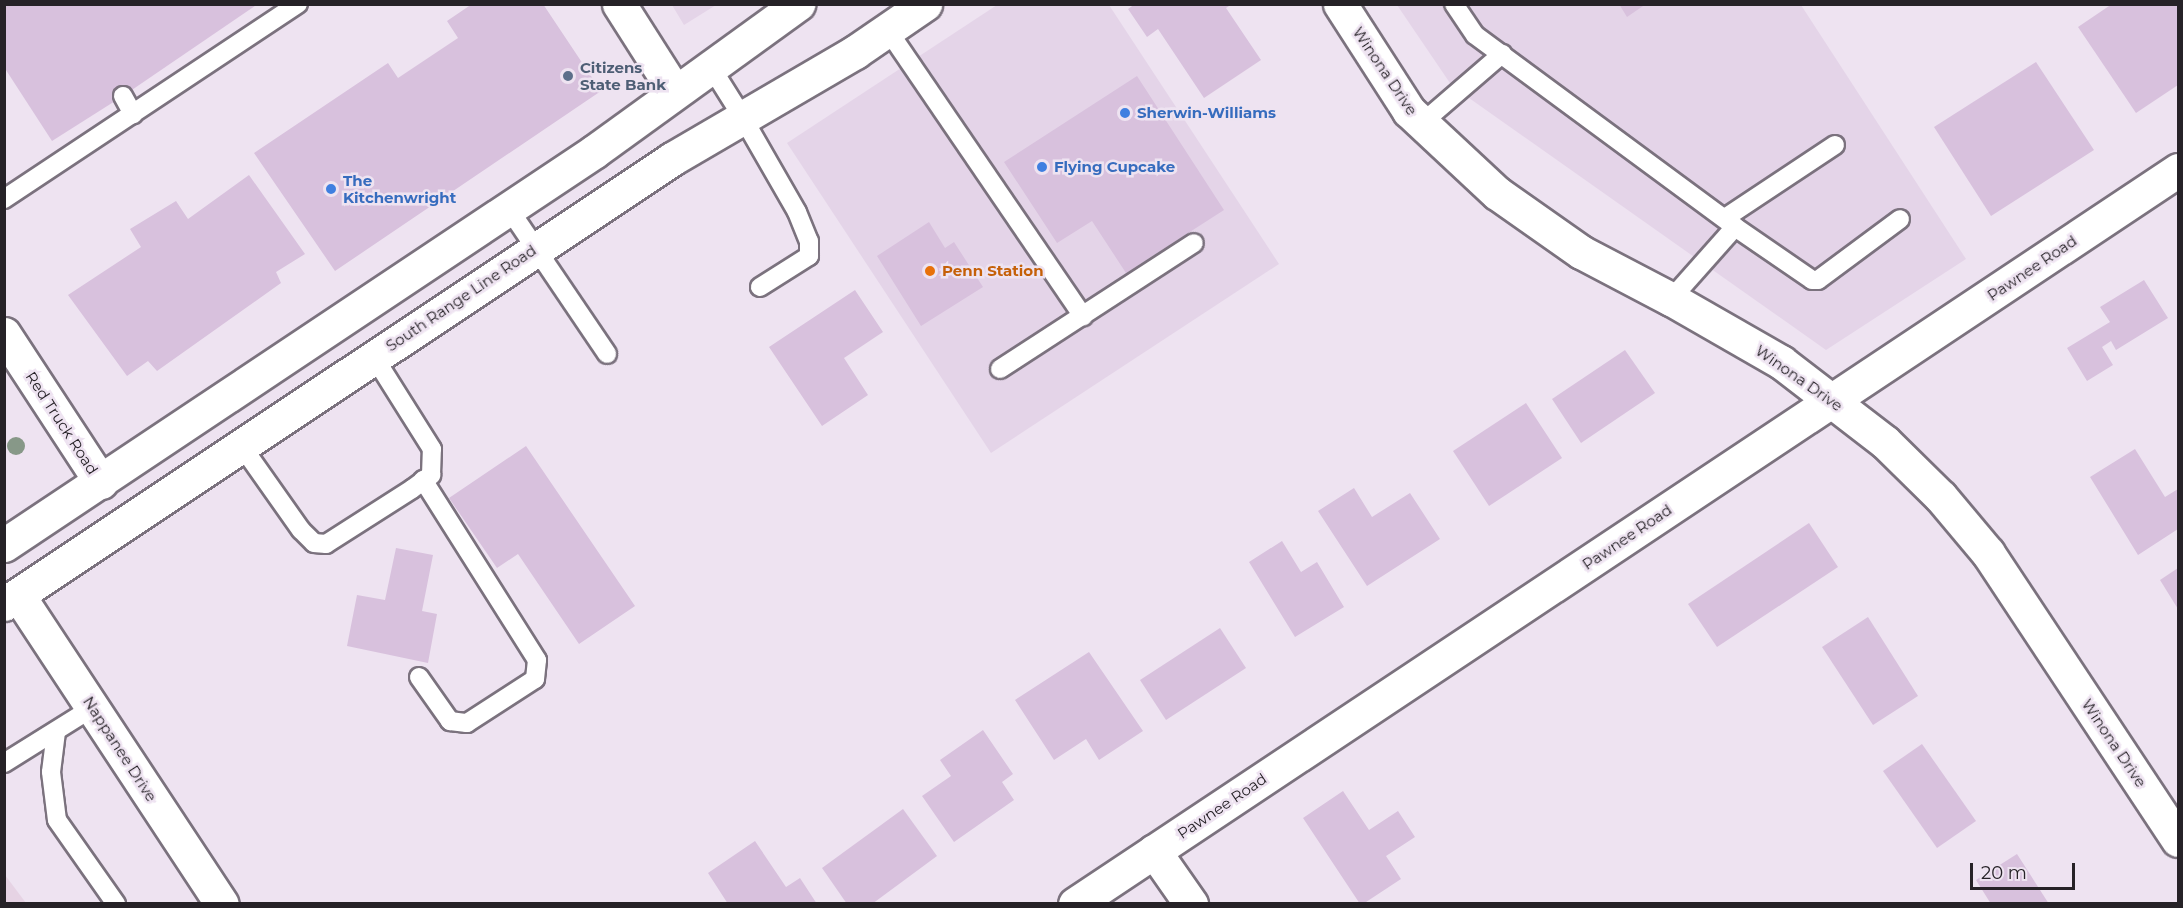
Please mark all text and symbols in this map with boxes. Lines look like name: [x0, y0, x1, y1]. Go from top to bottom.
street label: Winona Drive: [1349, 24, 1421, 118]
place label: Citizens State Bank: [580, 58, 666, 93]
marker: Citizens State Bank: [561, 69, 575, 83]
place label: Sherwin-Williams: [1137, 104, 1276, 122]
marker: Sherwin-Williams: [1118, 106, 1132, 120]
place label: Flying Cupcake: [1054, 158, 1175, 176]
marker: Flying Cupcake: [1035, 160, 1049, 174]
place label: The Kitchenwright: [343, 171, 456, 206]
marker: The Kitchenwright: [324, 182, 338, 196]
street label: Pawnee Road: [1984, 232, 2080, 304]
street label: South Range Line Road: [383, 241, 539, 355]
place label: Penn Station: [942, 262, 1044, 280]
marker: Penn Station: [923, 264, 937, 278]
street label: Winona Drive: [1752, 341, 1846, 415]
street label: Red Truck Road: [22, 368, 102, 478]
street label: Pawnee Road: [1579, 501, 1675, 573]
street label: Nappanee Drive: [79, 693, 161, 805]
street label: Winona Drive: [2078, 696, 2150, 790]
street label: Pawnee Road: [1174, 770, 1270, 842]
scale bar: [1973, 851, 2078, 889]
text: 20 m: [1981, 862, 2027, 884]

